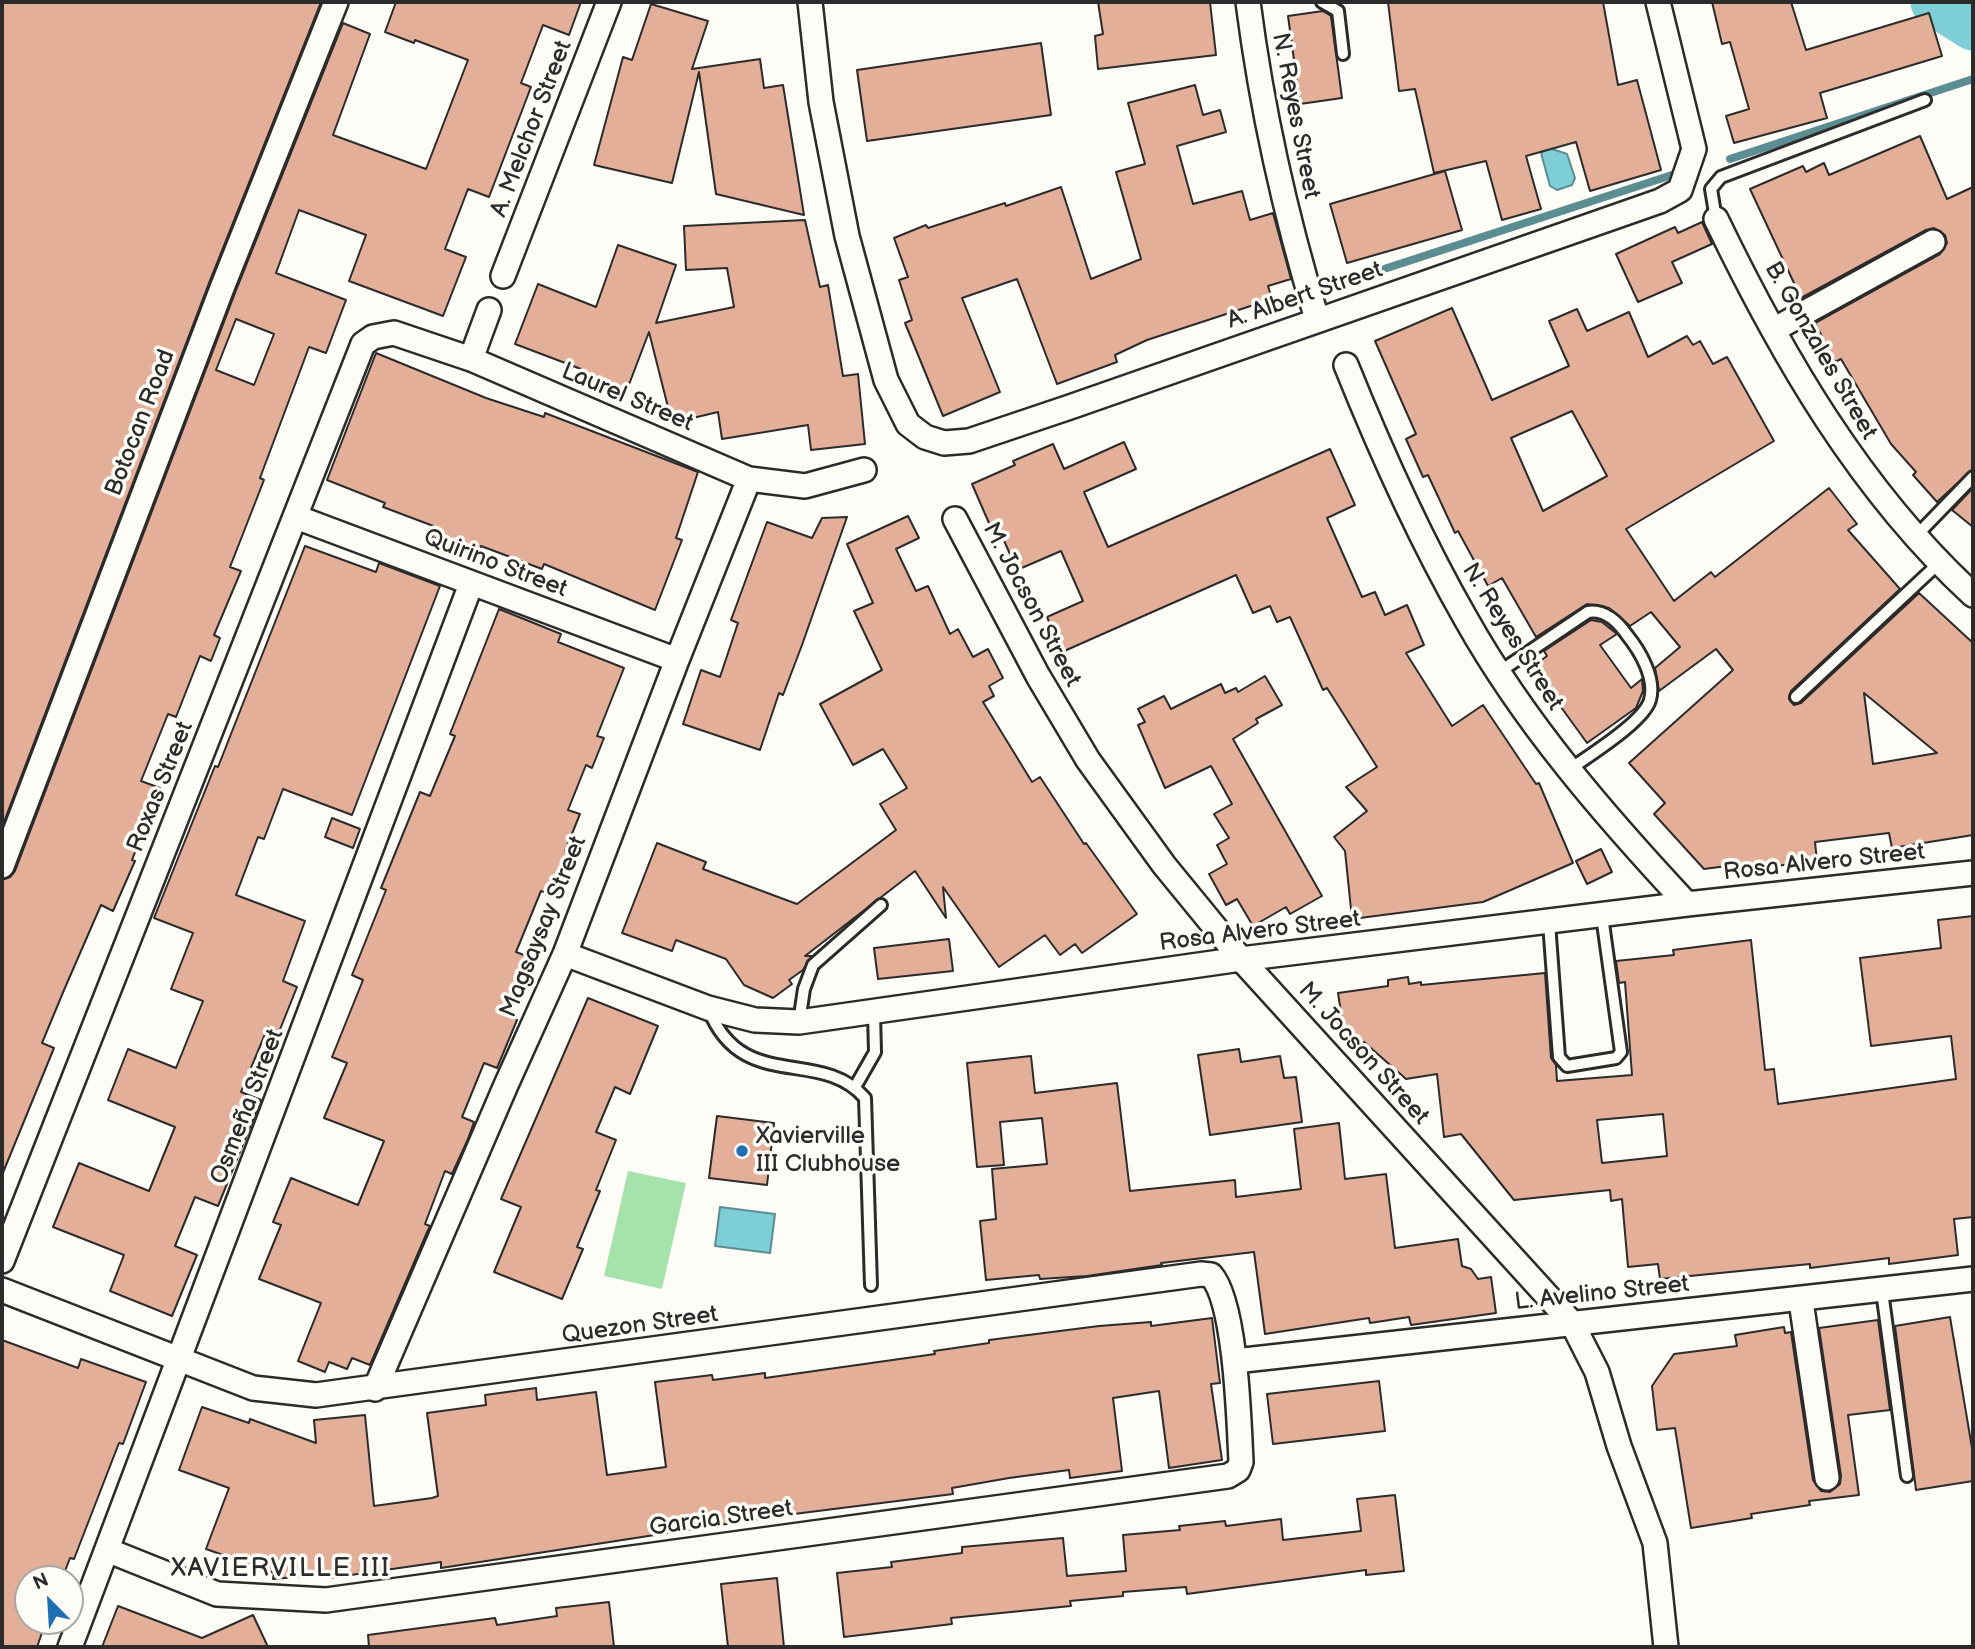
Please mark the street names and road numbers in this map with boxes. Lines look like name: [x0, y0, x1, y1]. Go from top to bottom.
street label: N. Reyes Street: [1265, 31, 1325, 201]
street label: A. Melchor Street: [485, 37, 579, 221]
street label: A. Albert Street: [1224, 256, 1386, 336]
street label: B. Gonzales Street: [1757, 257, 1883, 445]
street label: Botocan Road: [100, 346, 182, 500]
street label: Laurel Street: [557, 357, 697, 439]
street label: M. Jocson Street: [976, 518, 1086, 692]
street label: Quirino Street: [419, 523, 571, 605]
street label: N. Reyes Street: [1455, 558, 1569, 716]
street label: Roxas Street: [122, 718, 200, 856]
street label: Magsaysay Street: [495, 832, 593, 1022]
street label: Rosa Alvero Street: [1722, 838, 1926, 888]
street label: Rosa Alvero Street: [1158, 905, 1362, 959]
street label: M. Jocson Street: [1291, 977, 1435, 1131]
street label: Osmeña Street: [205, 1025, 291, 1189]
street label: L. Avelino Street: [1513, 1271, 1691, 1317]
street label: Quezon Street: [560, 1301, 720, 1351]
street label: Garcia Street: [648, 1495, 794, 1543]

